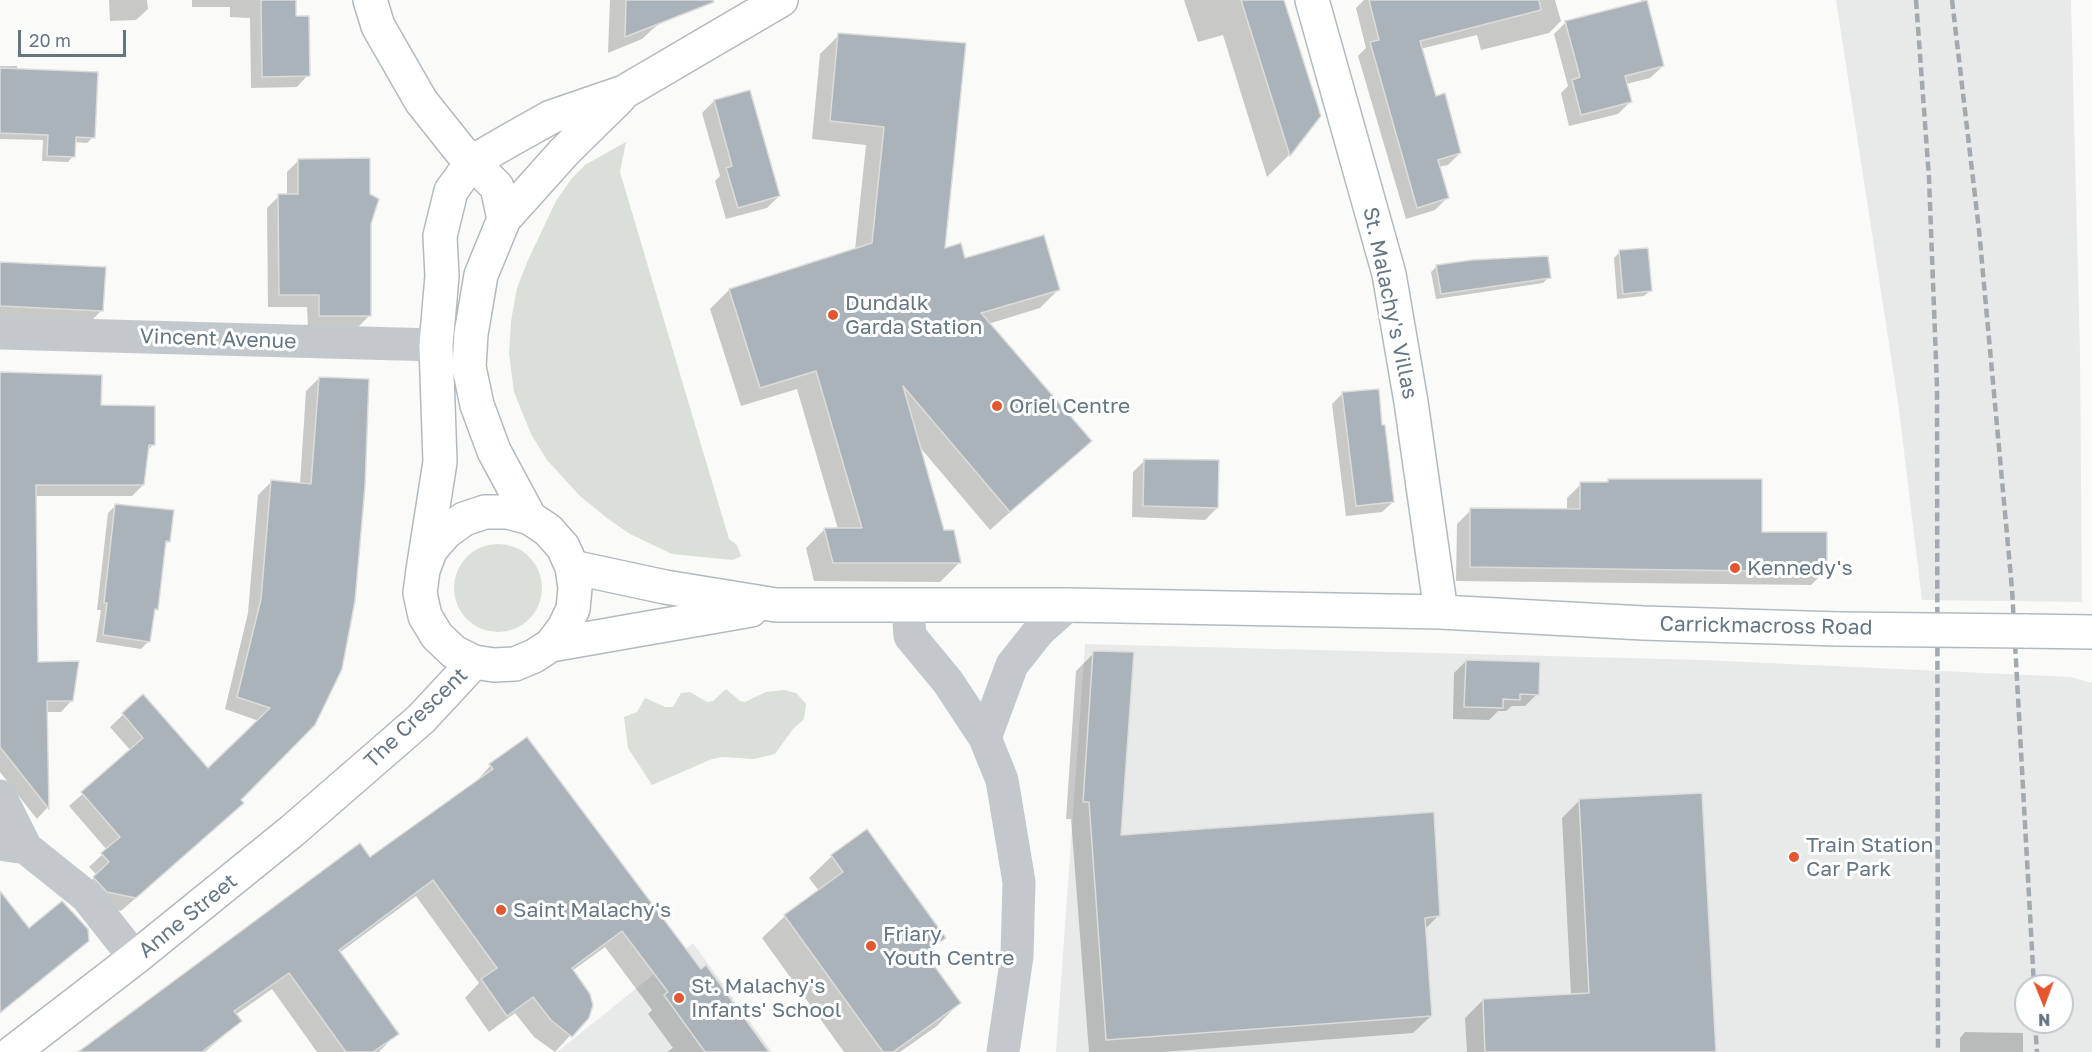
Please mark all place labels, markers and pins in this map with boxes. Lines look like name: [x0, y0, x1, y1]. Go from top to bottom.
place label: Dundalk Garda Station: [845, 290, 982, 340]
marker: Dundalk Garda Station: [826, 308, 840, 322]
place label: Oriel Centre: [1009, 393, 1130, 419]
marker: Oriel Centre: [990, 399, 1004, 413]
place label: Kennedy's: [1747, 555, 1853, 581]
marker: Kennedy's: [1728, 561, 1742, 575]
place label: Train Station Car Park: [1806, 832, 1933, 882]
marker: Train Station Car Park: [1787, 850, 1801, 864]
place label: Saint Malachy's: [513, 897, 671, 923]
marker: Saint Malachy's: [494, 903, 508, 917]
place label: Friary Youth Centre: [883, 921, 1014, 971]
marker: Friary Youth Centre: [864, 939, 878, 953]
place label: St. Malachy's Infants' School: [691, 973, 841, 1023]
marker: St. Malachy's Infants' School: [672, 991, 686, 1005]

